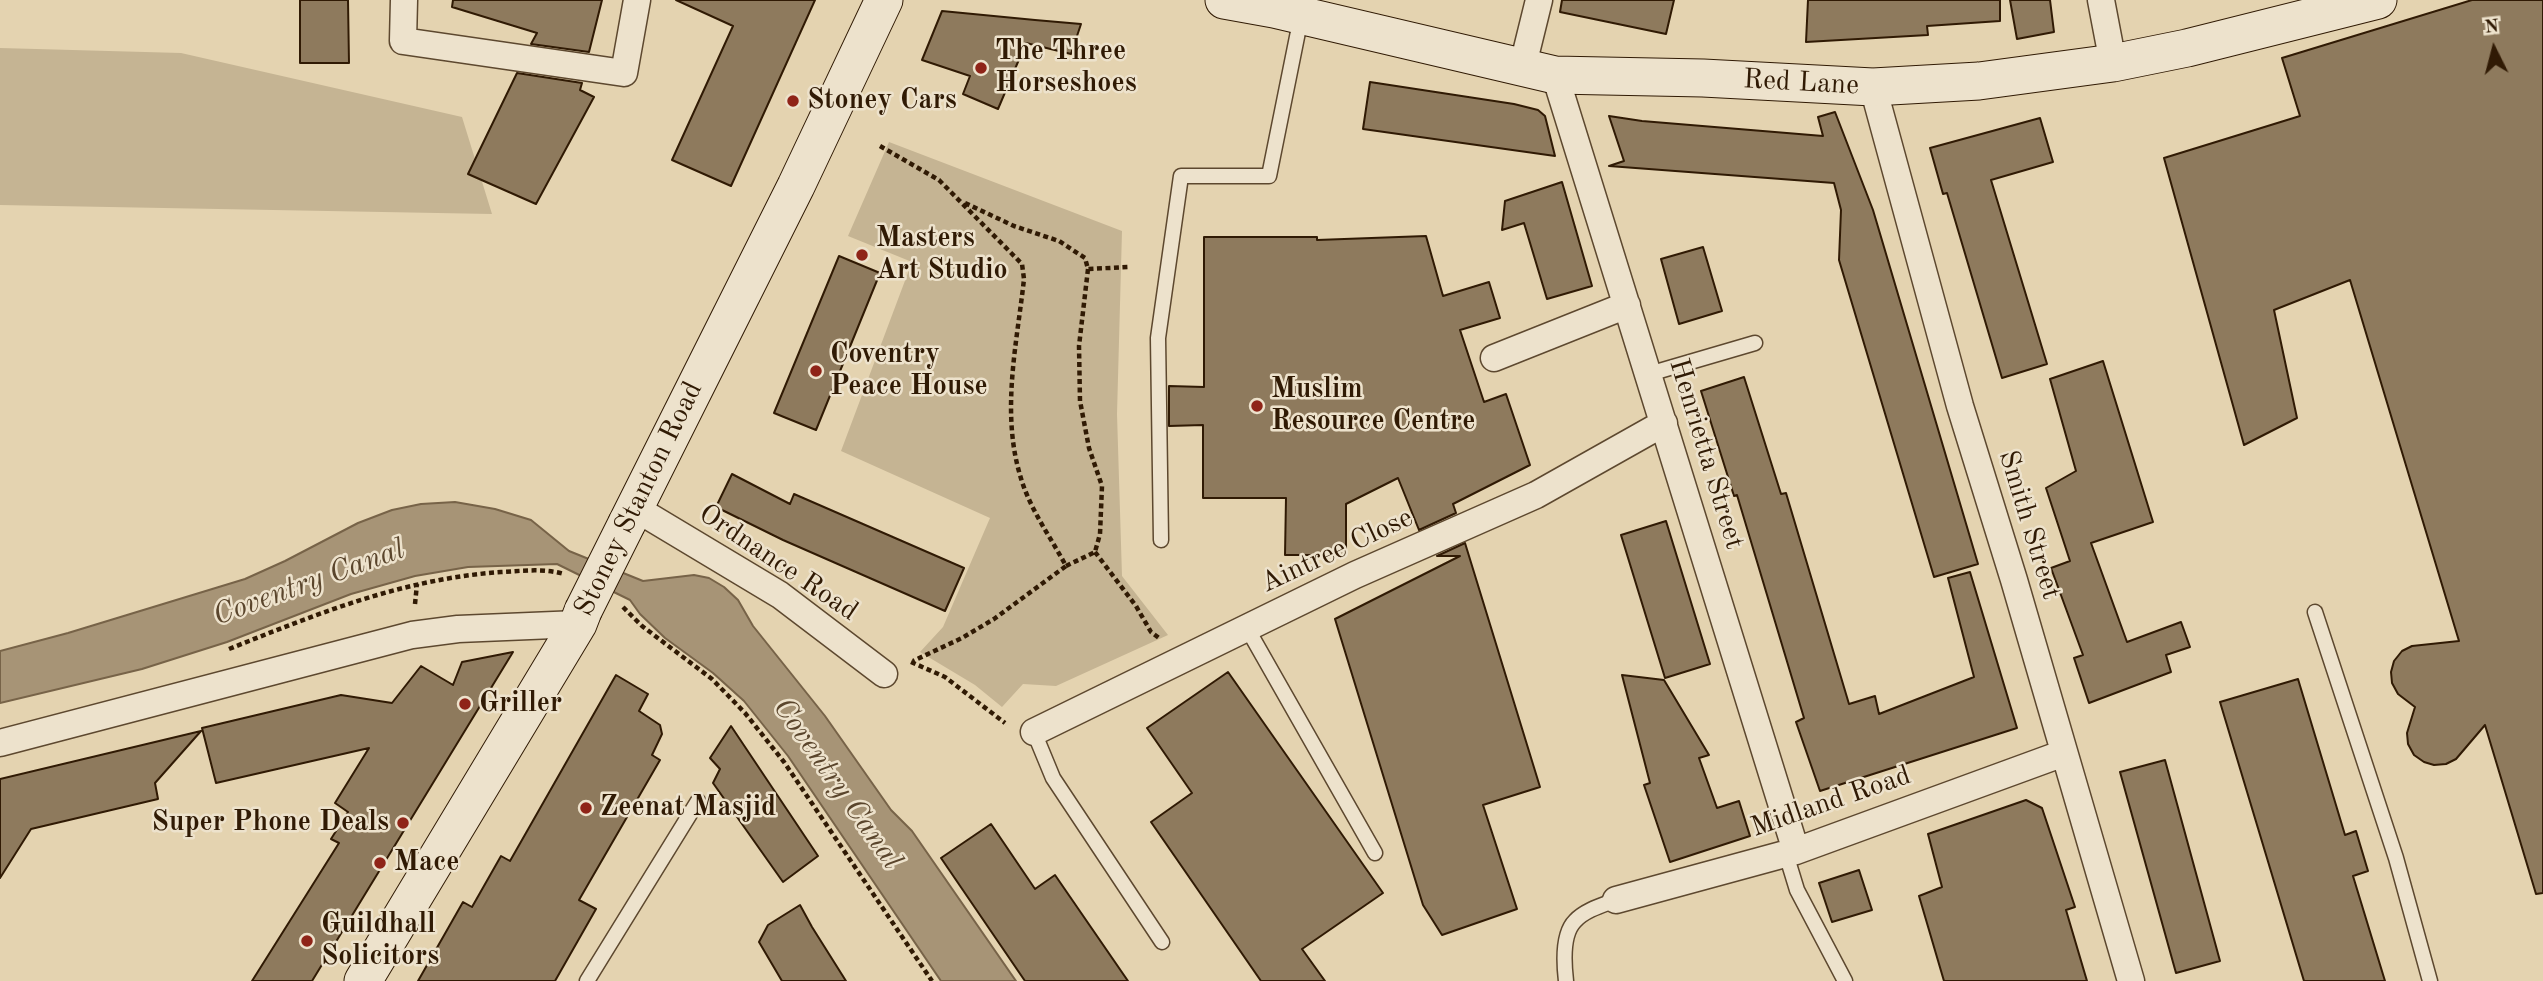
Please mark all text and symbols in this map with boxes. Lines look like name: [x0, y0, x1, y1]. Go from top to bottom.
north arrow: [2459, 14, 2529, 84]
text: N: [2484, 17, 2500, 38]
place label: The Three Horseshoes: [995, 35, 1137, 101]
marker: The Three Horseshoes: [973, 60, 989, 76]
street label: Red Lane: [1742, 63, 1860, 103]
place label: Stoney Cars: [807, 84, 957, 118]
marker: Stoney Cars: [785, 93, 801, 109]
place label: Masters Art Studio: [876, 222, 1008, 288]
marker: Masters Art Studio: [854, 247, 870, 263]
place label: Coventry Peace House: [830, 338, 988, 404]
street label: Henrietta Street: [1661, 355, 1751, 553]
marker: Coventry Peace House: [808, 363, 824, 379]
place label: Muslim Resource Centre: [1271, 373, 1475, 439]
street label: Stoney Stanton Road: [568, 376, 710, 622]
marker: Muslim Resource Centre: [1249, 398, 1265, 414]
street label: Smith Street: [1990, 446, 2068, 604]
street label: Ordnance Road: [692, 497, 864, 629]
street label: Aintree Close: [1255, 501, 1419, 601]
water label: Coventry Canal: [208, 532, 410, 634]
place label: Griller: [479, 687, 562, 721]
water label: Coventry Canal: [764, 691, 910, 877]
marker: Griller: [457, 696, 473, 712]
street label: Midland Road: [1747, 759, 1915, 845]
place label: Zeenat Masjid: [600, 791, 776, 825]
marker: Zeenat Masjid: [578, 800, 594, 816]
place label: Super Phone Deals: [152, 806, 389, 840]
marker: Super Phone Deals: [395, 815, 411, 831]
place label: Mace: [394, 846, 459, 880]
marker: Mace: [372, 855, 388, 871]
place label: Guildhall Solicitors: [321, 908, 439, 974]
marker: Guildhall Solicitors: [299, 933, 315, 949]

